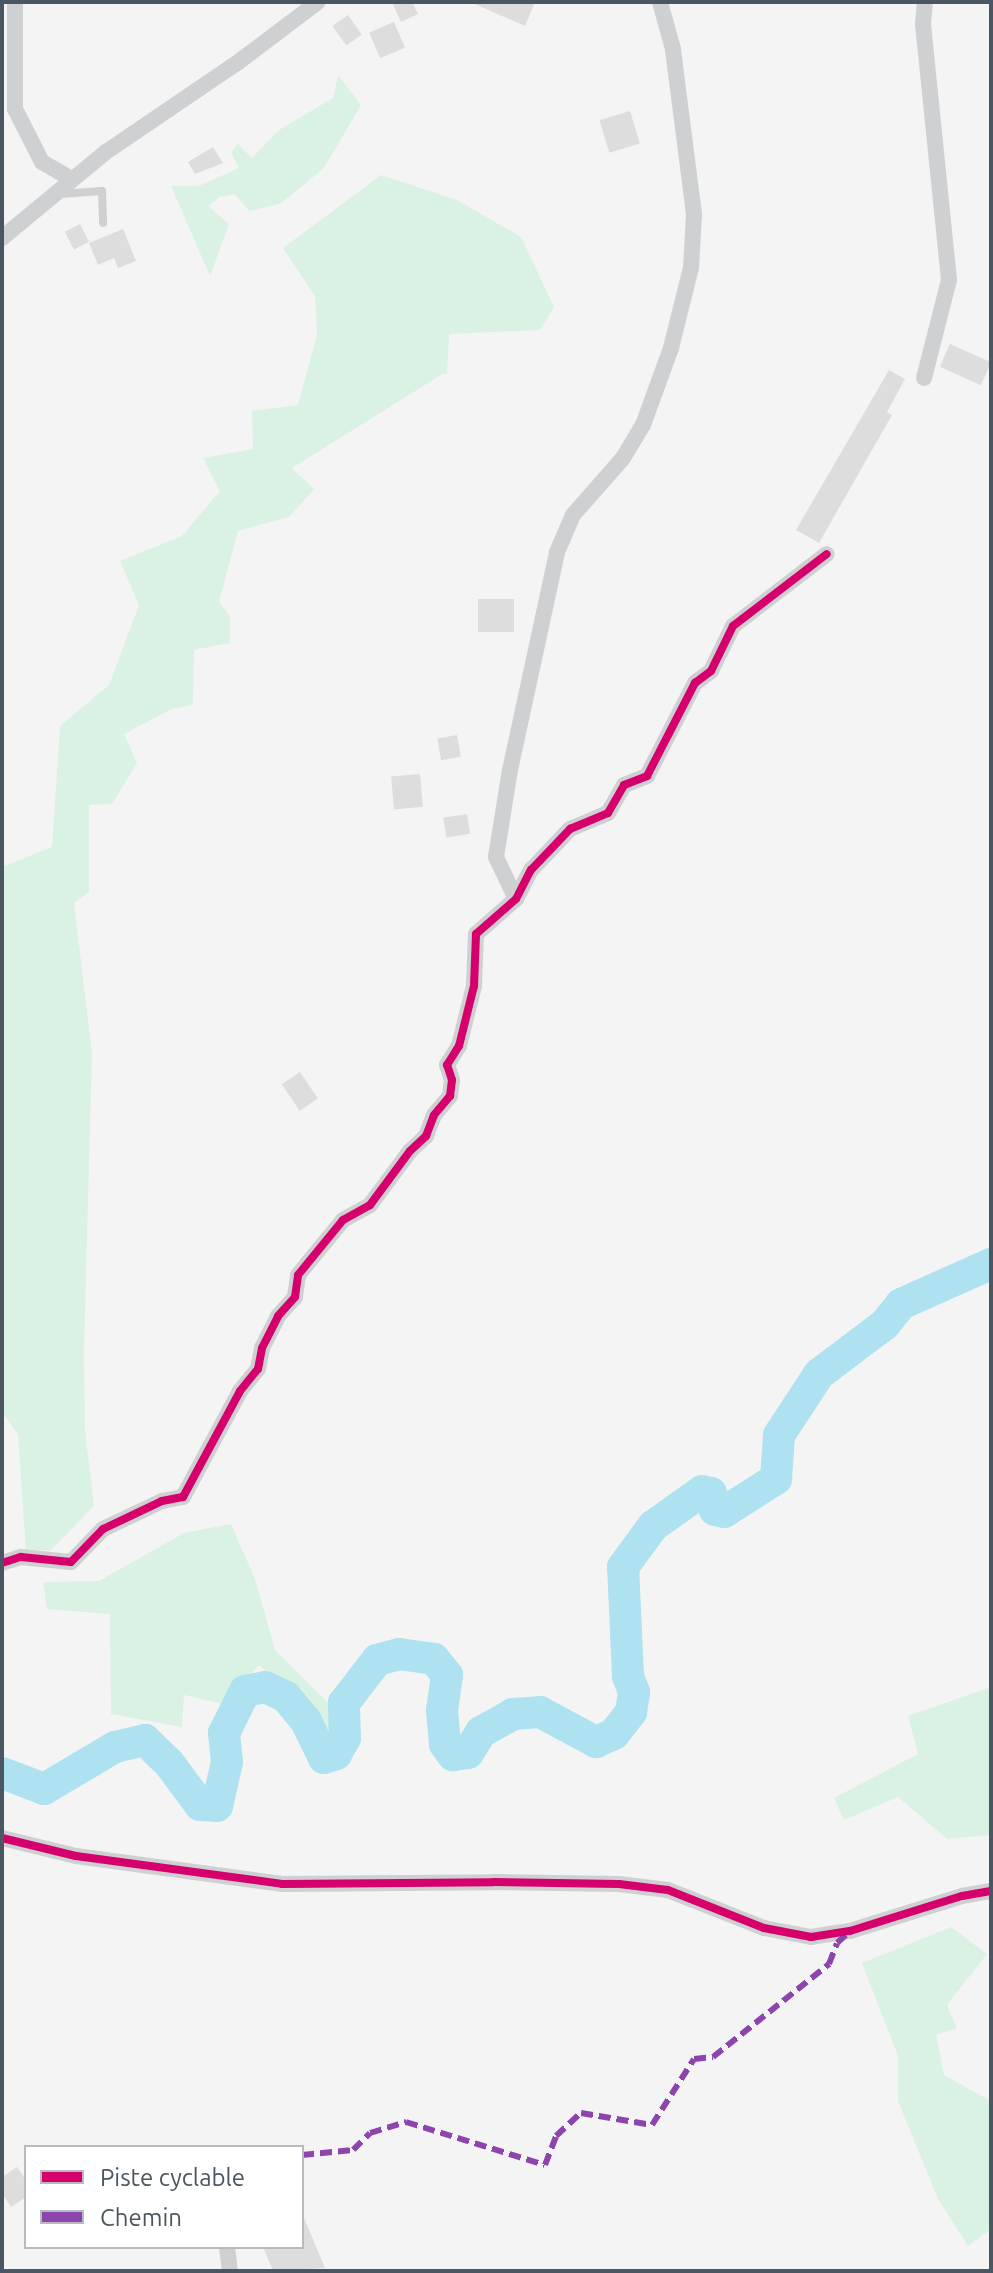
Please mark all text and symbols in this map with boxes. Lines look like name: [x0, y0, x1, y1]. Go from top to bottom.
legend: [24, 2145, 304, 2249]
text: Piste cyclable: [100, 2164, 245, 2191]
text: Chemin: [100, 2204, 182, 2231]

